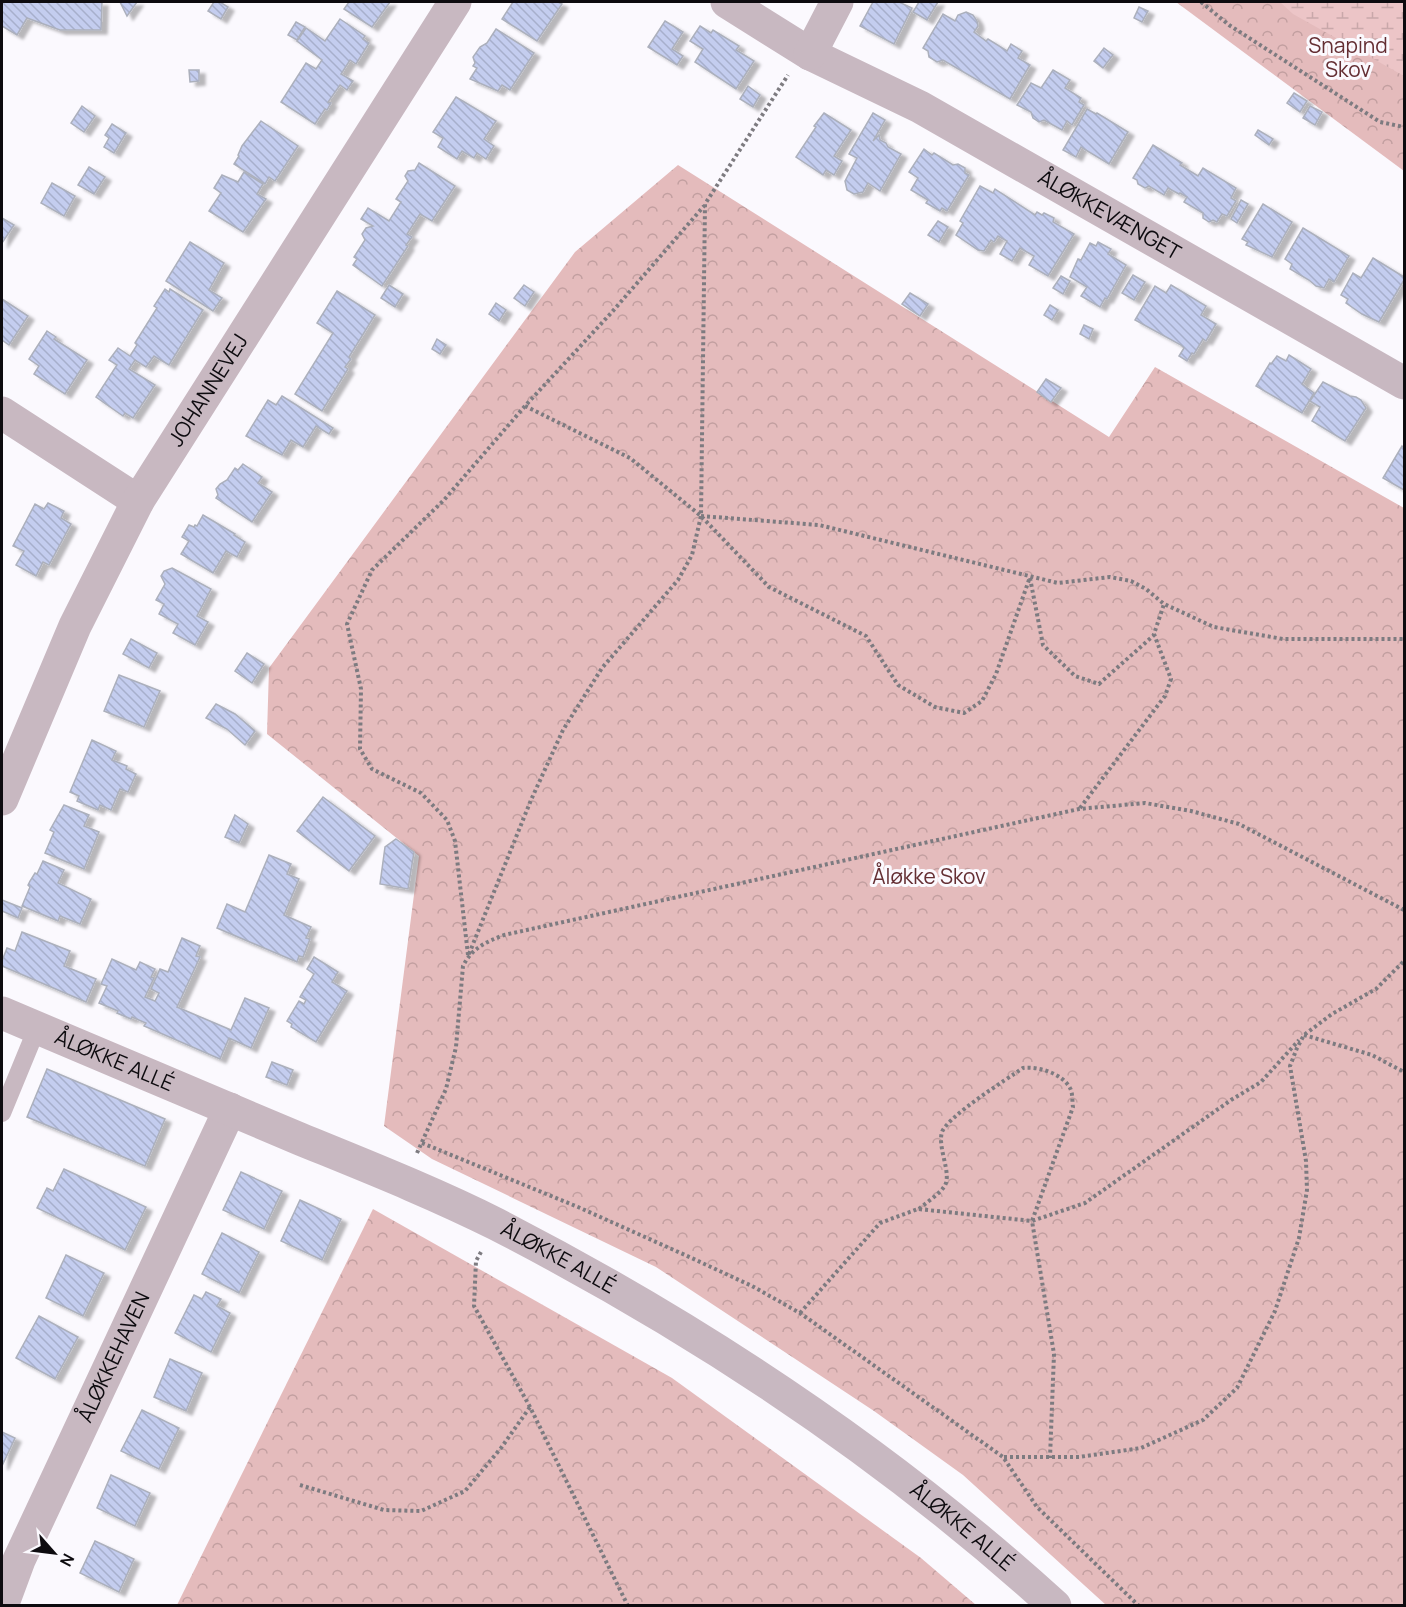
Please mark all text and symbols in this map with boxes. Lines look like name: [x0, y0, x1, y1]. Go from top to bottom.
park label: Snapind Skov: [1308, 31, 1388, 83]
street label: ÅLØKKEVÆNGET: [1033, 162, 1187, 266]
street label: JOHANNEVEJ: [161, 328, 254, 451]
park label: Åløkke Skov: [872, 862, 986, 890]
street label: ÅLØKKE ALLÉ: [51, 1022, 179, 1097]
street label: ÅLØKKE ALLÉ: [497, 1214, 621, 1299]
street label: ÅLØKKEHAVEN: [70, 1287, 156, 1427]
street label: ÅLØKKE ALLÉ: [905, 1475, 1021, 1577]
north arrow: [24, 1523, 84, 1583]
text: N: [55, 1550, 80, 1570]

